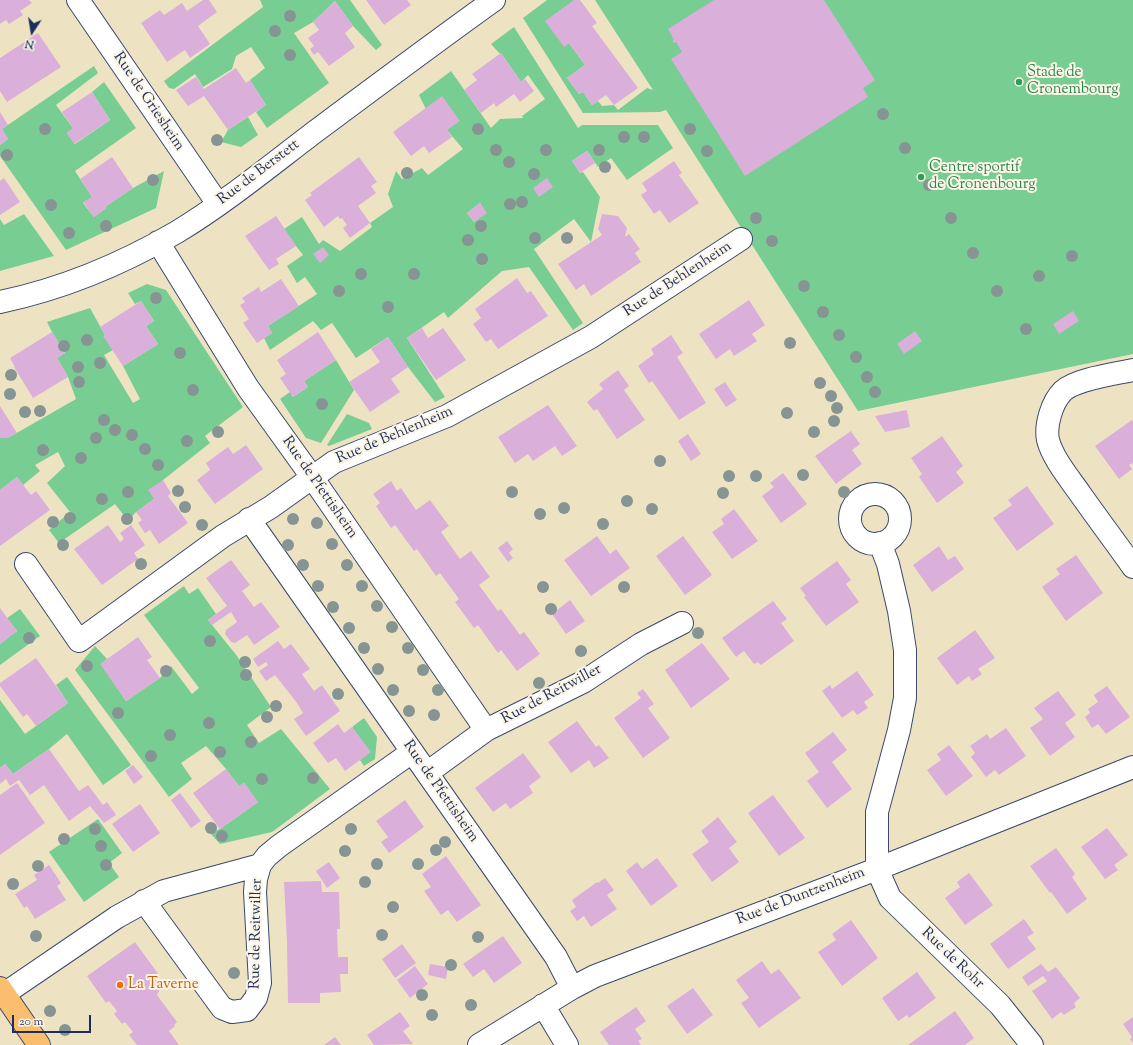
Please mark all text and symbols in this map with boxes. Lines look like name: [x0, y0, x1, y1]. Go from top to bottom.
north arrow: [12, 12, 52, 52]
text: N: [24, 35, 35, 52]
street label: Rue de Griesheim: [108, 49, 188, 155]
place label: Stade de Cronembourg: [1027, 64, 1119, 99]
marker: Stade de Cronembourg: [1014, 77, 1024, 87]
street label: Rue de Berstett: [214, 136, 304, 210]
place label: Centre sportif de Cronenbourg: [929, 159, 1036, 194]
marker: Centre sportif de Cronenbourg: [916, 172, 926, 182]
street label: Rue de Behlenheim: [621, 238, 735, 322]
street label: Rue de Behlenheim: [334, 403, 456, 469]
street label: Rue de Pfettisheim: [277, 434, 361, 542]
street label: Rue de Reitwiller: [499, 661, 605, 729]
street label: Rue de Pfettisheim: [398, 738, 482, 846]
street label: Rue de Duntzenheim: [734, 864, 868, 930]
street label: Rue de Reitwiller: [247, 879, 267, 989]
street label: Rue de Rohr: [917, 925, 987, 993]
place label: La Taverne: [128, 976, 199, 994]
marker: La Taverne: [115, 980, 125, 990]
scale bar: [14, 1007, 93, 1033]
text: 20 m: [19, 1013, 43, 1031]

